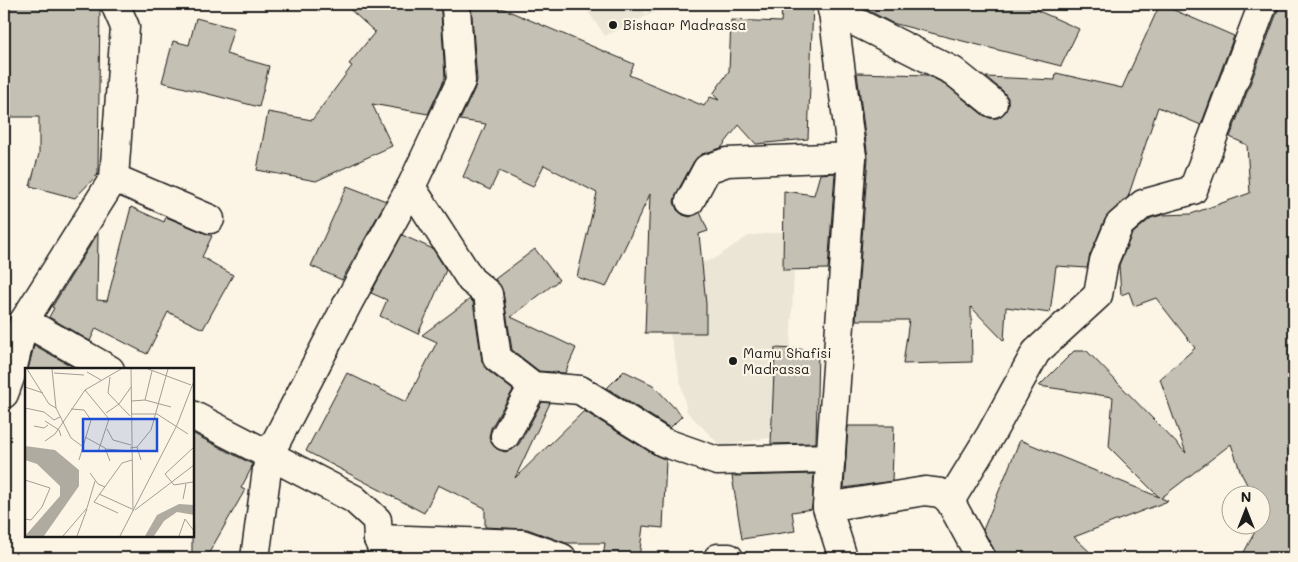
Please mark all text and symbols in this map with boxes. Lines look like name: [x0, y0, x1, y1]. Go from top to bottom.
place label: Bishaar Madrassa: [623, 15, 746, 34]
marker: Bishaar Madrassa: [607, 19, 619, 31]
place label: Mamu Shafisi Madrassa: [743, 343, 832, 378]
marker: Mamu Shafisi Madrassa: [727, 355, 739, 367]
inset map: [25, 368, 194, 537]
north arrow: [1220, 484, 1270, 534]
text: N: [1241, 487, 1251, 506]

